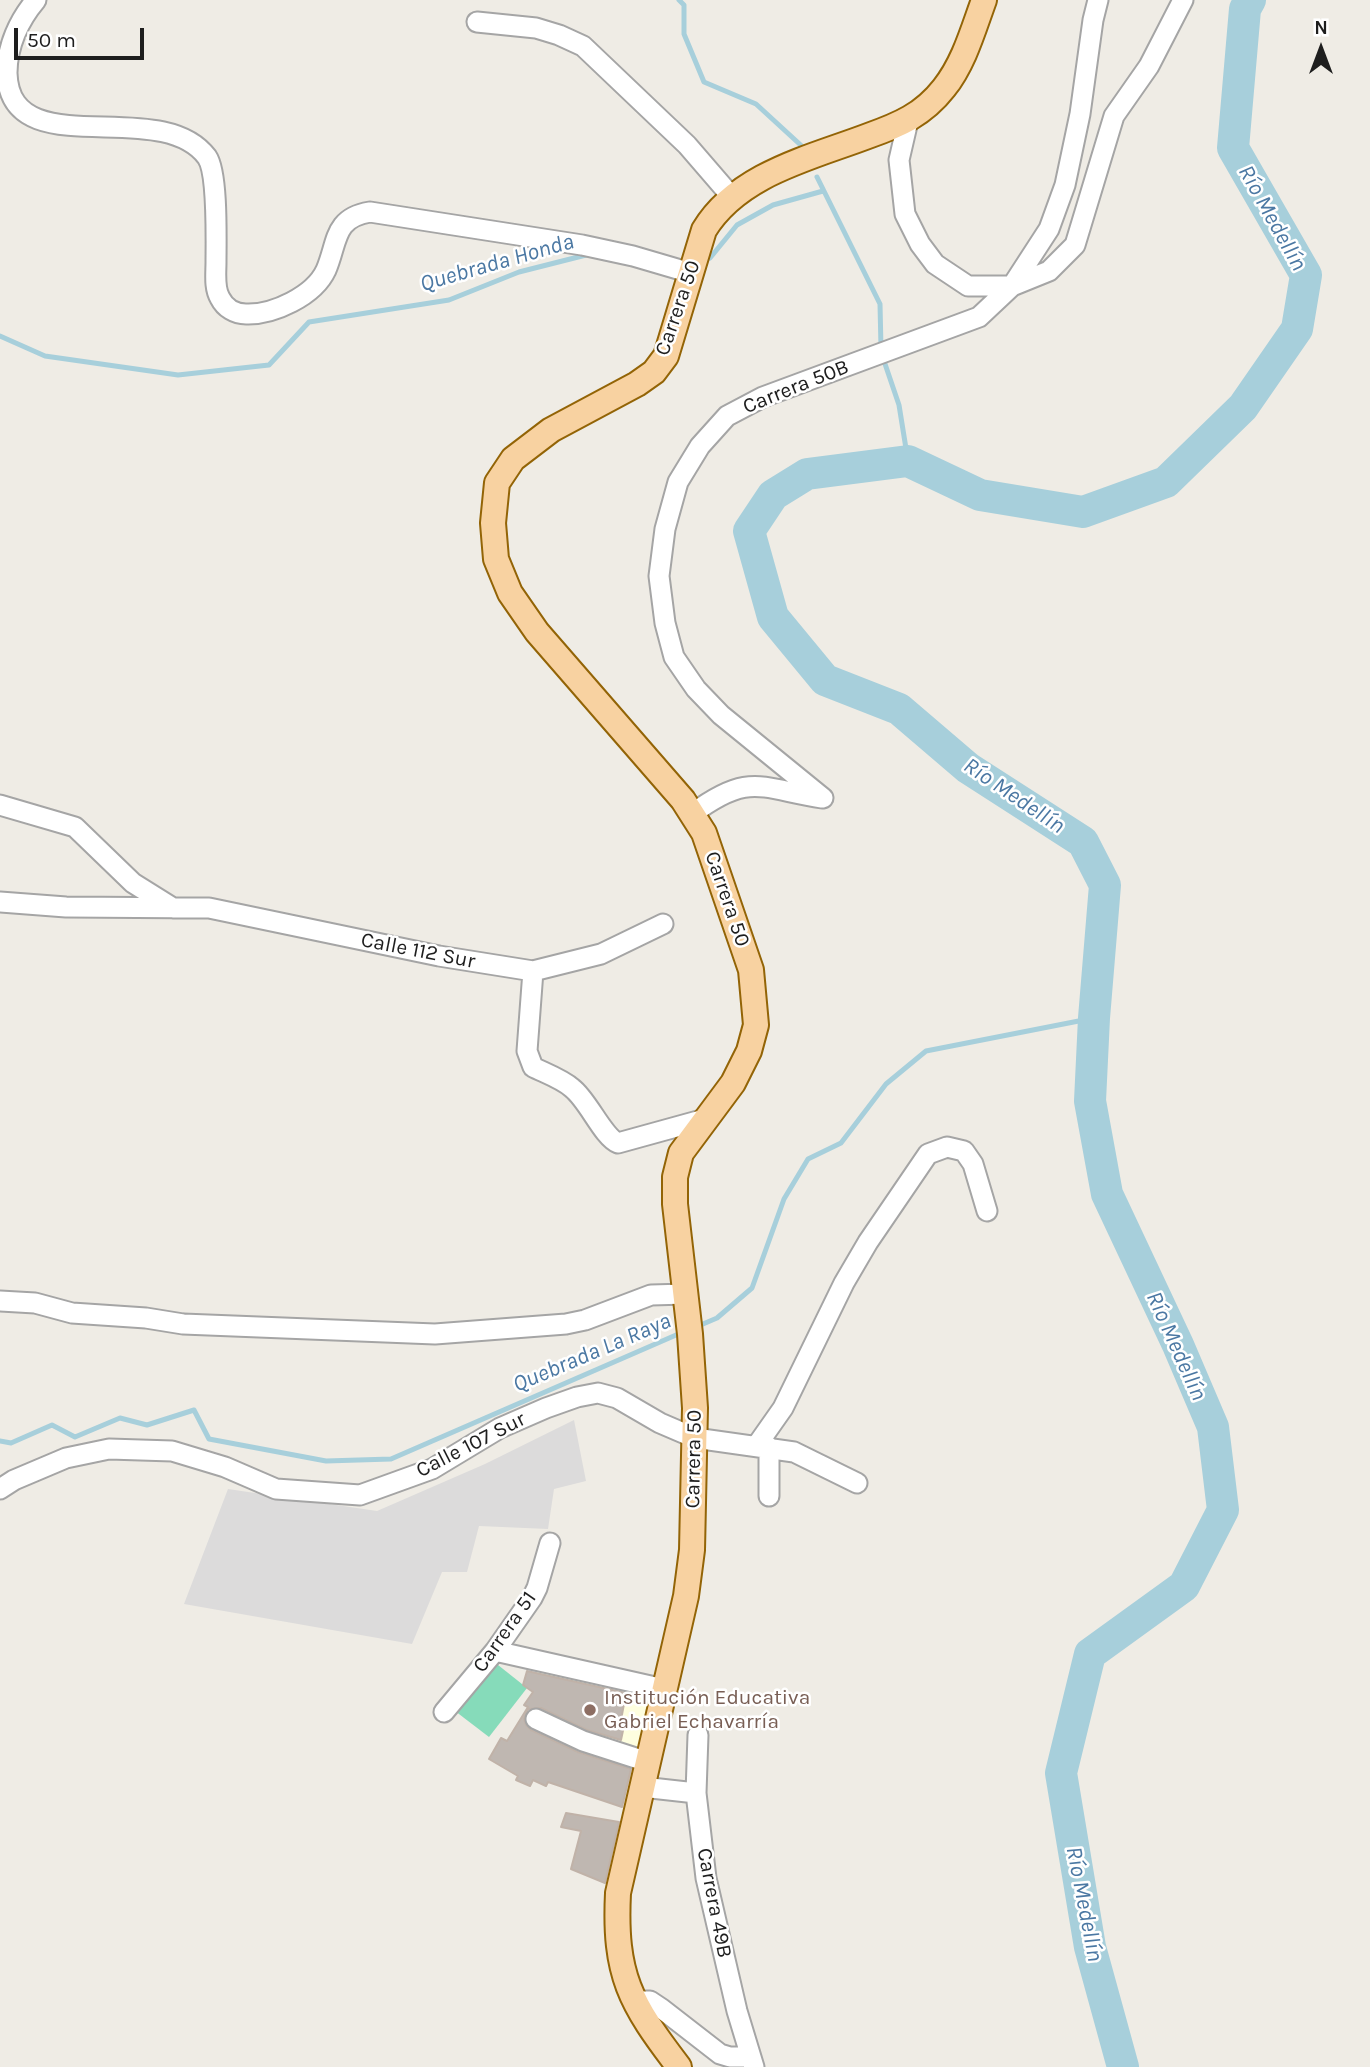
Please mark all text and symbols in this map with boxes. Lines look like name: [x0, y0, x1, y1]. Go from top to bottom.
scale bar: [18, 14, 147, 58]
north arrow: [1286, 14, 1356, 84]
text: N: [1314, 17, 1328, 39]
text: 50 m: [27, 28, 76, 52]
water label: Río Medellín: [1232, 160, 1312, 276]
water label: Quebrada Honda: [417, 228, 577, 298]
street label: Carrera 50: [650, 257, 706, 359]
street label: Carrera 50B: [739, 354, 853, 420]
water label: Río Medellín: [958, 752, 1070, 840]
street label: Carrera 50: [699, 848, 755, 950]
street label: Calle 112 Sur: [359, 928, 477, 974]
water label: Río Medellín: [1140, 1287, 1212, 1405]
water label: Quebrada La Raya: [509, 1307, 675, 1399]
street label: Calle 107 Sur: [412, 1407, 530, 1483]
street label: Carrera 50: [681, 1409, 707, 1509]
street label: Carrera 51: [468, 1587, 542, 1677]
place label: Institución Educativa Gabriel Echavarría: [604, 1685, 810, 1735]
marker: Institución Educativa Gabriel Echavarría: [582, 1702, 598, 1718]
water label: Río Medellín: [1059, 1844, 1109, 1964]
street label: Carrera 49B: [691, 1846, 737, 1960]

